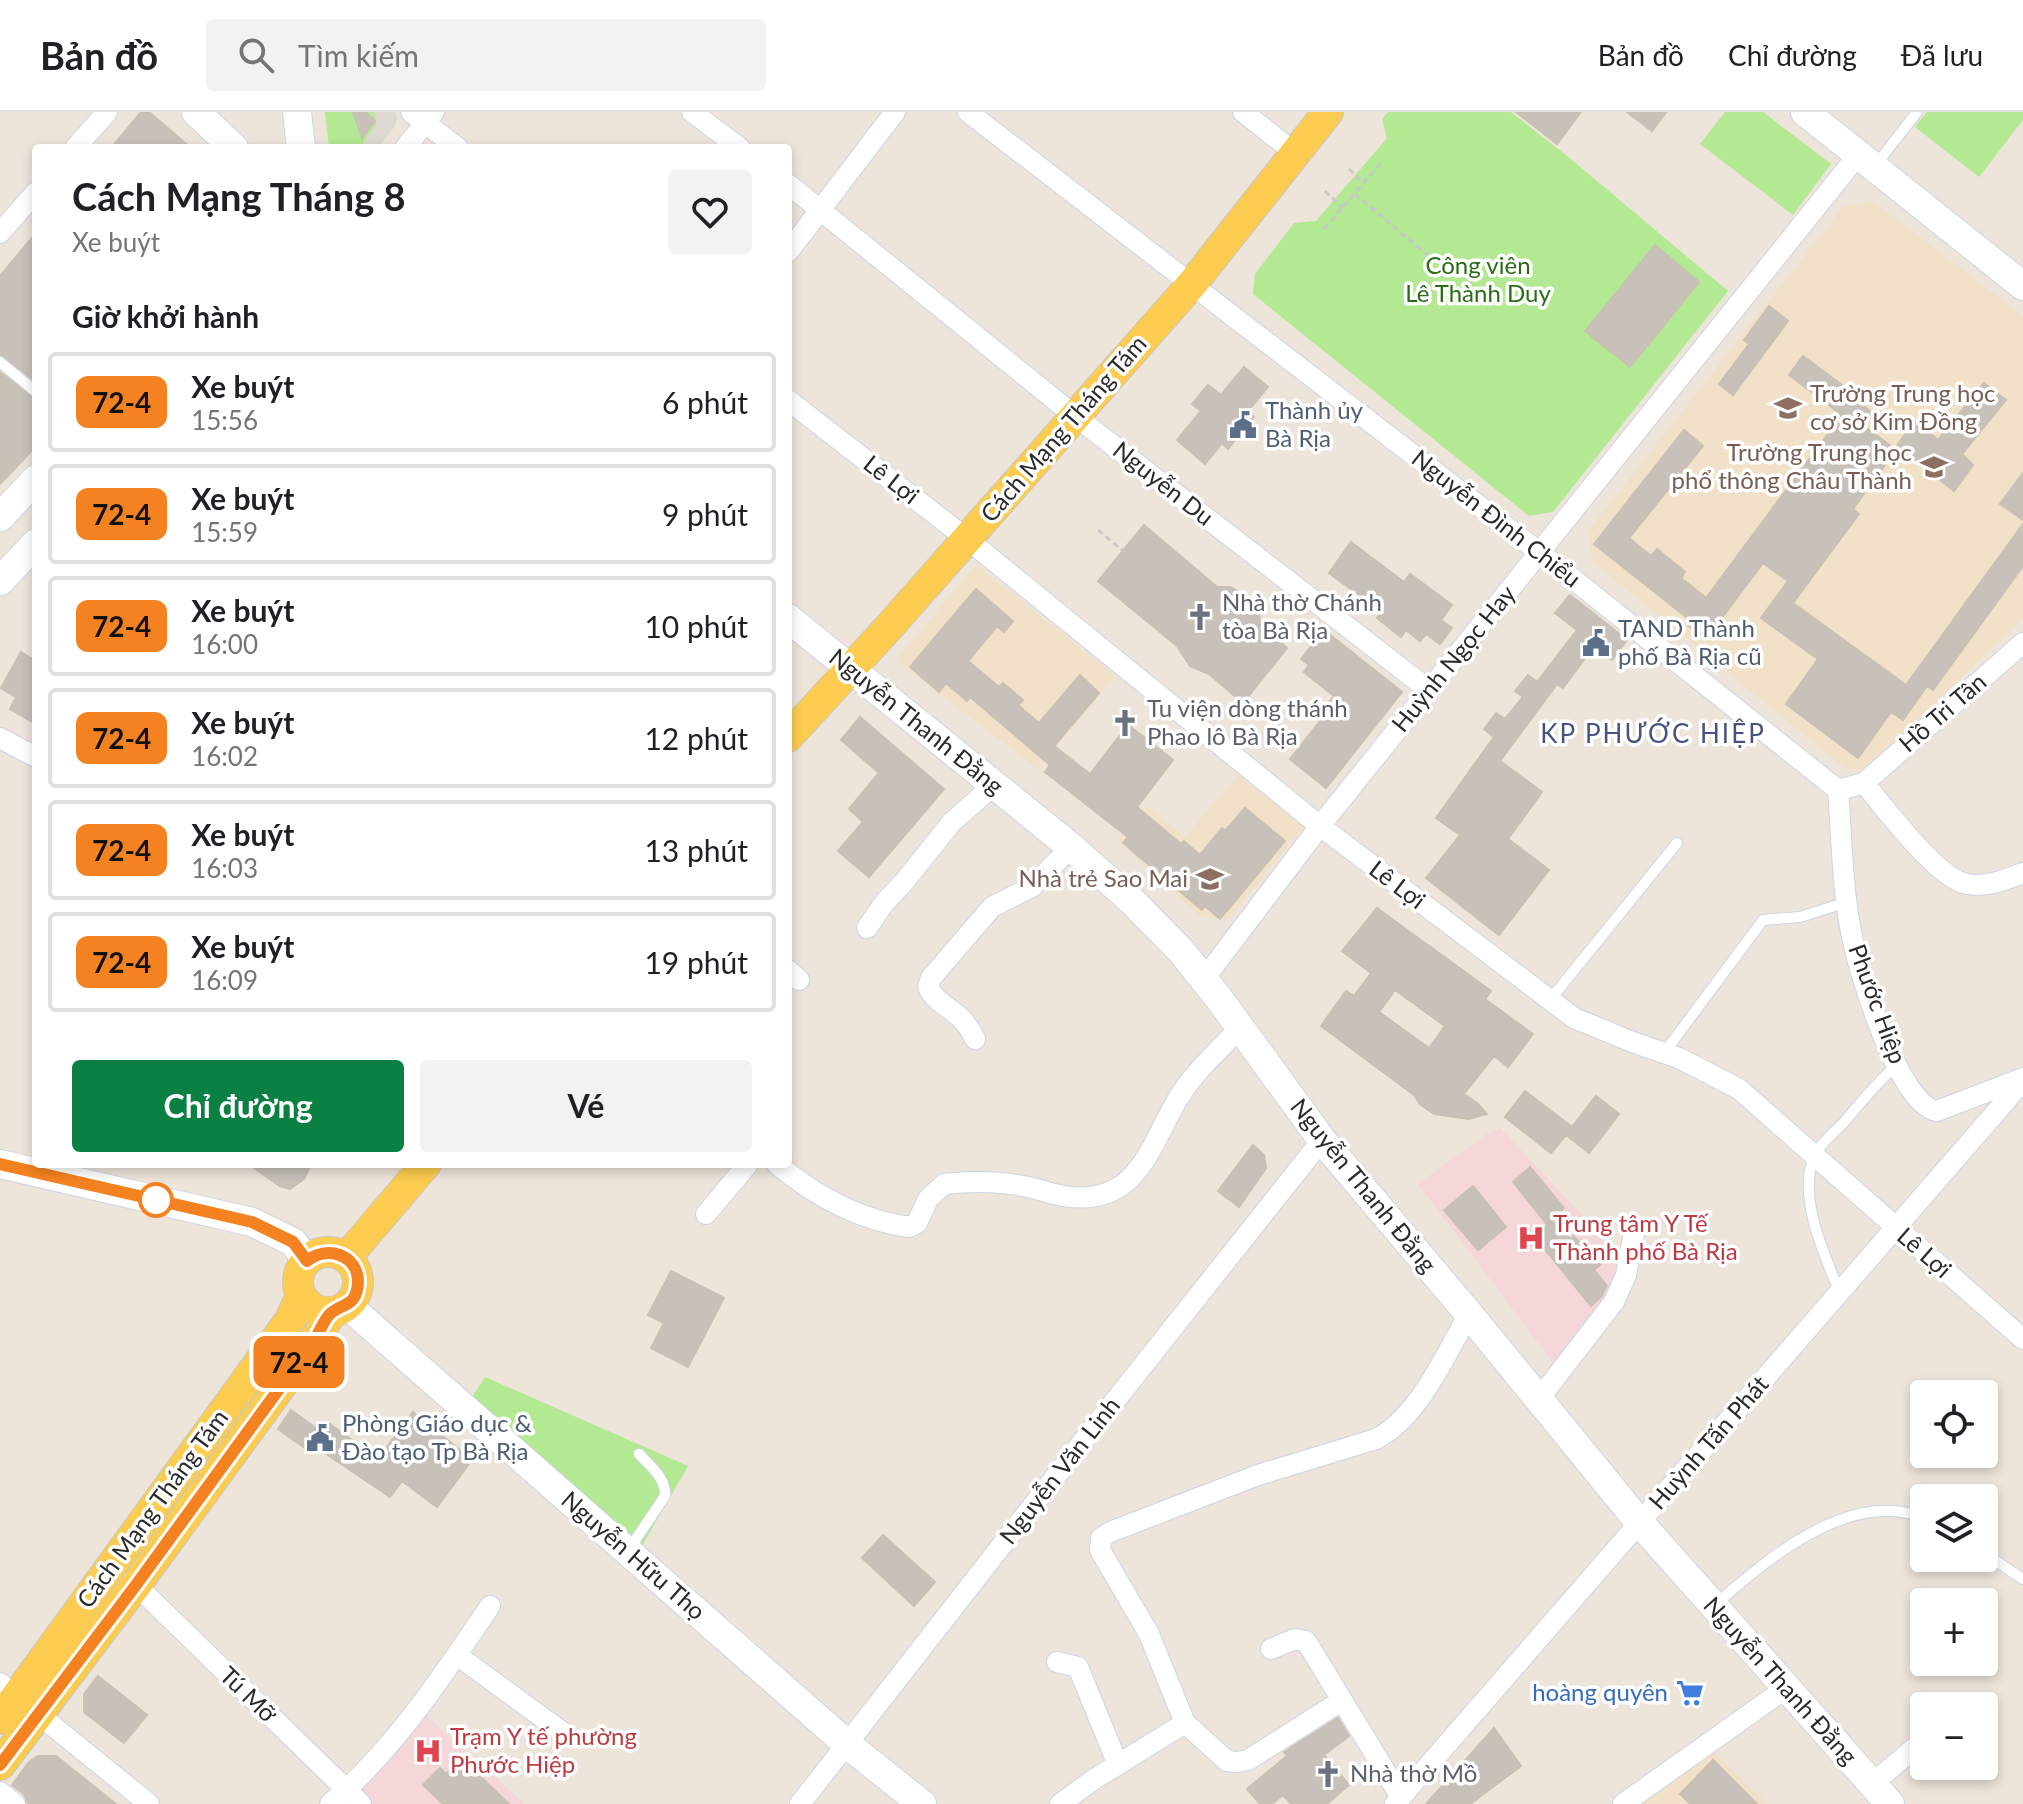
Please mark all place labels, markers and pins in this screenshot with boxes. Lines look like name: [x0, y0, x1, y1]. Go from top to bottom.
place label: Trường Trung học cơ sở Kim Đồng: [1810, 378, 1995, 435]
school or university icon: Trường Trung học cơ sở Kim Đồng: [1773, 393, 1803, 423]
place label: Thành ủy Bà Rịa: [1265, 395, 1364, 452]
public building icon: Thành ủy Bà Rịa: [1228, 410, 1258, 440]
place label: Trường Trung học phổ thông Châu Thành: [1672, 437, 1912, 494]
school or university icon: Trường Trung học phổ thông Châu Thành: [1919, 452, 1949, 482]
place label: Nhà thờ Chánh tòa Bà Rịa: [1222, 587, 1382, 644]
church icon: Nhà thờ Chánh tòa Bà Rịa: [1185, 602, 1215, 632]
place label: TAND Thành phố Bà Rịa cũ: [1618, 613, 1762, 670]
public building icon: TAND Thành phố Bà Rịa cũ: [1581, 628, 1611, 658]
place label: Tu viện dòng thánh Phao lô Bà Rịa: [1147, 693, 1348, 750]
church icon: Tu viện dòng thánh Phao lô Bà Rịa: [1110, 708, 1140, 738]
place label: Nhà trẻ Sao Mai: [1019, 863, 1188, 892]
school or university icon: Nhà trẻ Sao Mai: [1195, 864, 1225, 894]
unlabelled marker: [139, 1183, 173, 1217]
place label: Trung tâm Y Tế Thành phố Bà Rịa: [1553, 1208, 1738, 1265]
hospital icon: Trung tâm Y Tế Thành phố Bà Rịa: [1516, 1223, 1546, 1253]
place label: Phòng Giáo dục & Đào tạo Tp Bà Rịa: [342, 1408, 532, 1465]
public building icon: Phòng Giáo dục & Đào tạo Tp Bà Rịa: [305, 1423, 335, 1453]
place label: hoàng quyên: [1532, 1677, 1668, 1706]
supermarket icon: hoàng quyên: [1675, 1678, 1705, 1708]
place label: Trạm Y tế phường Phước Hiệp: [450, 1721, 637, 1778]
hospital icon: Trạm Y tế phường Phước Hiệp: [413, 1736, 443, 1766]
place label: Nhà thờ Mồ: [1350, 1758, 1477, 1787]
church icon: Nhà thờ Mồ: [1313, 1759, 1343, 1789]

